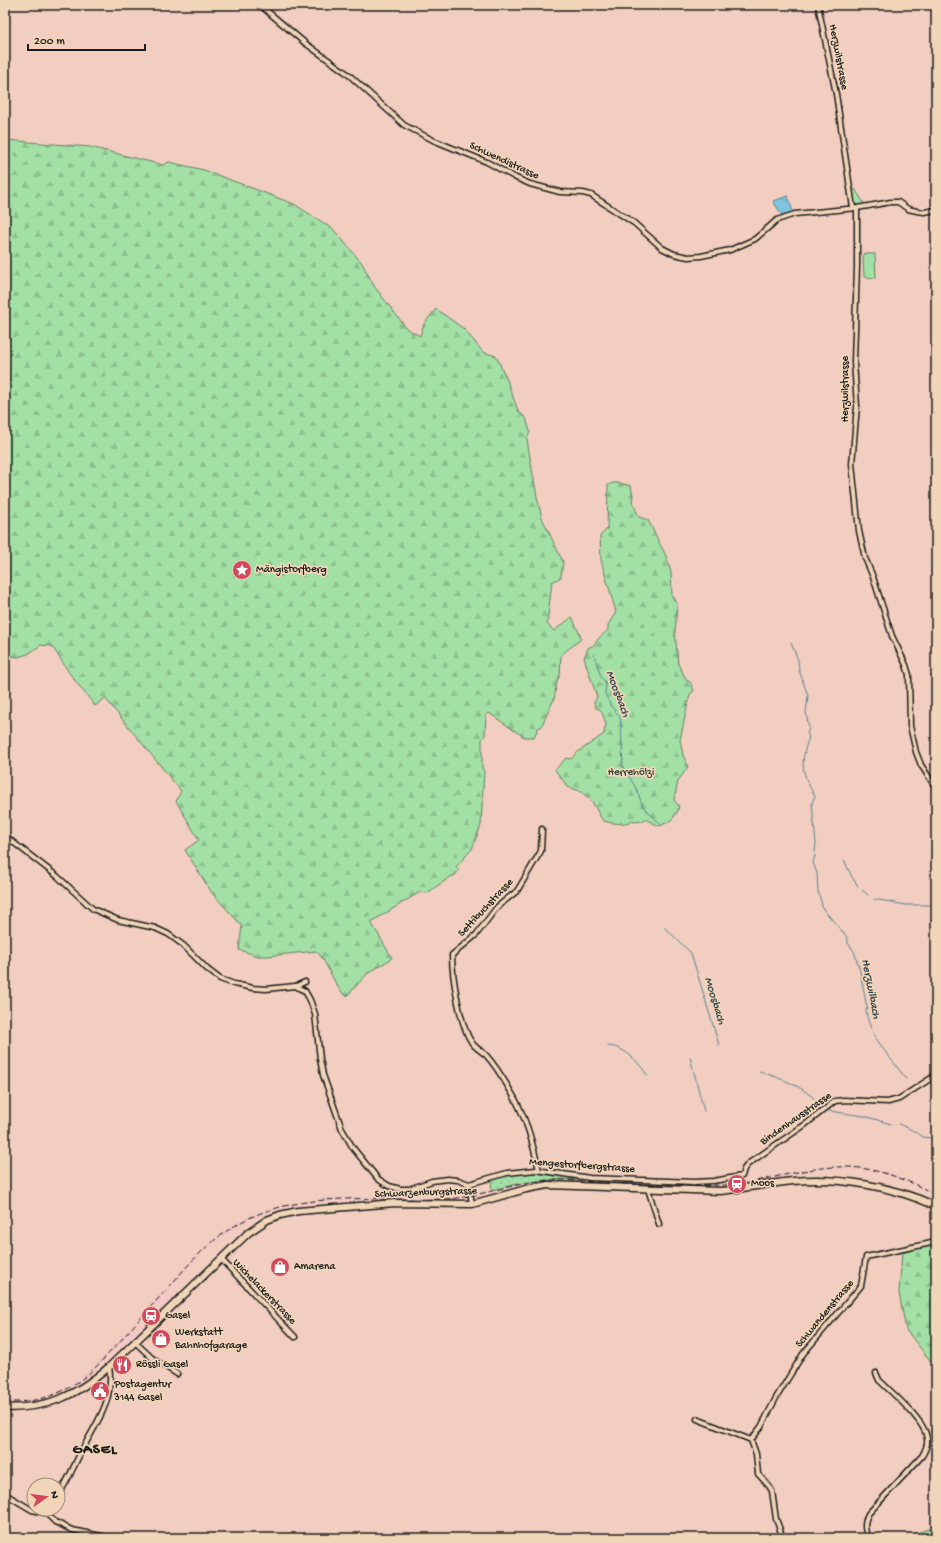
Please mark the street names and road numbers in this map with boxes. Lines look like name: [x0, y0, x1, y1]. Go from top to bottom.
street label: Herzwilstrasse: [826, 23, 850, 91]
street label: Schwendistrasse: [467, 140, 541, 182]
street label: Herzwilstrasse: [840, 356, 852, 422]
street label: Settibuchstrasse: [456, 876, 516, 940]
street label: Bindenhausstrasse: [757, 1090, 834, 1149]
street label: Mengestorfbergstrasse: [529, 1155, 636, 1176]
street label: Schwarzenburgstrasse: [375, 1185, 478, 1201]
street label: Wichelackerstrasse: [230, 1257, 298, 1327]
street label: Schwandenstrasse: [793, 1278, 857, 1350]

